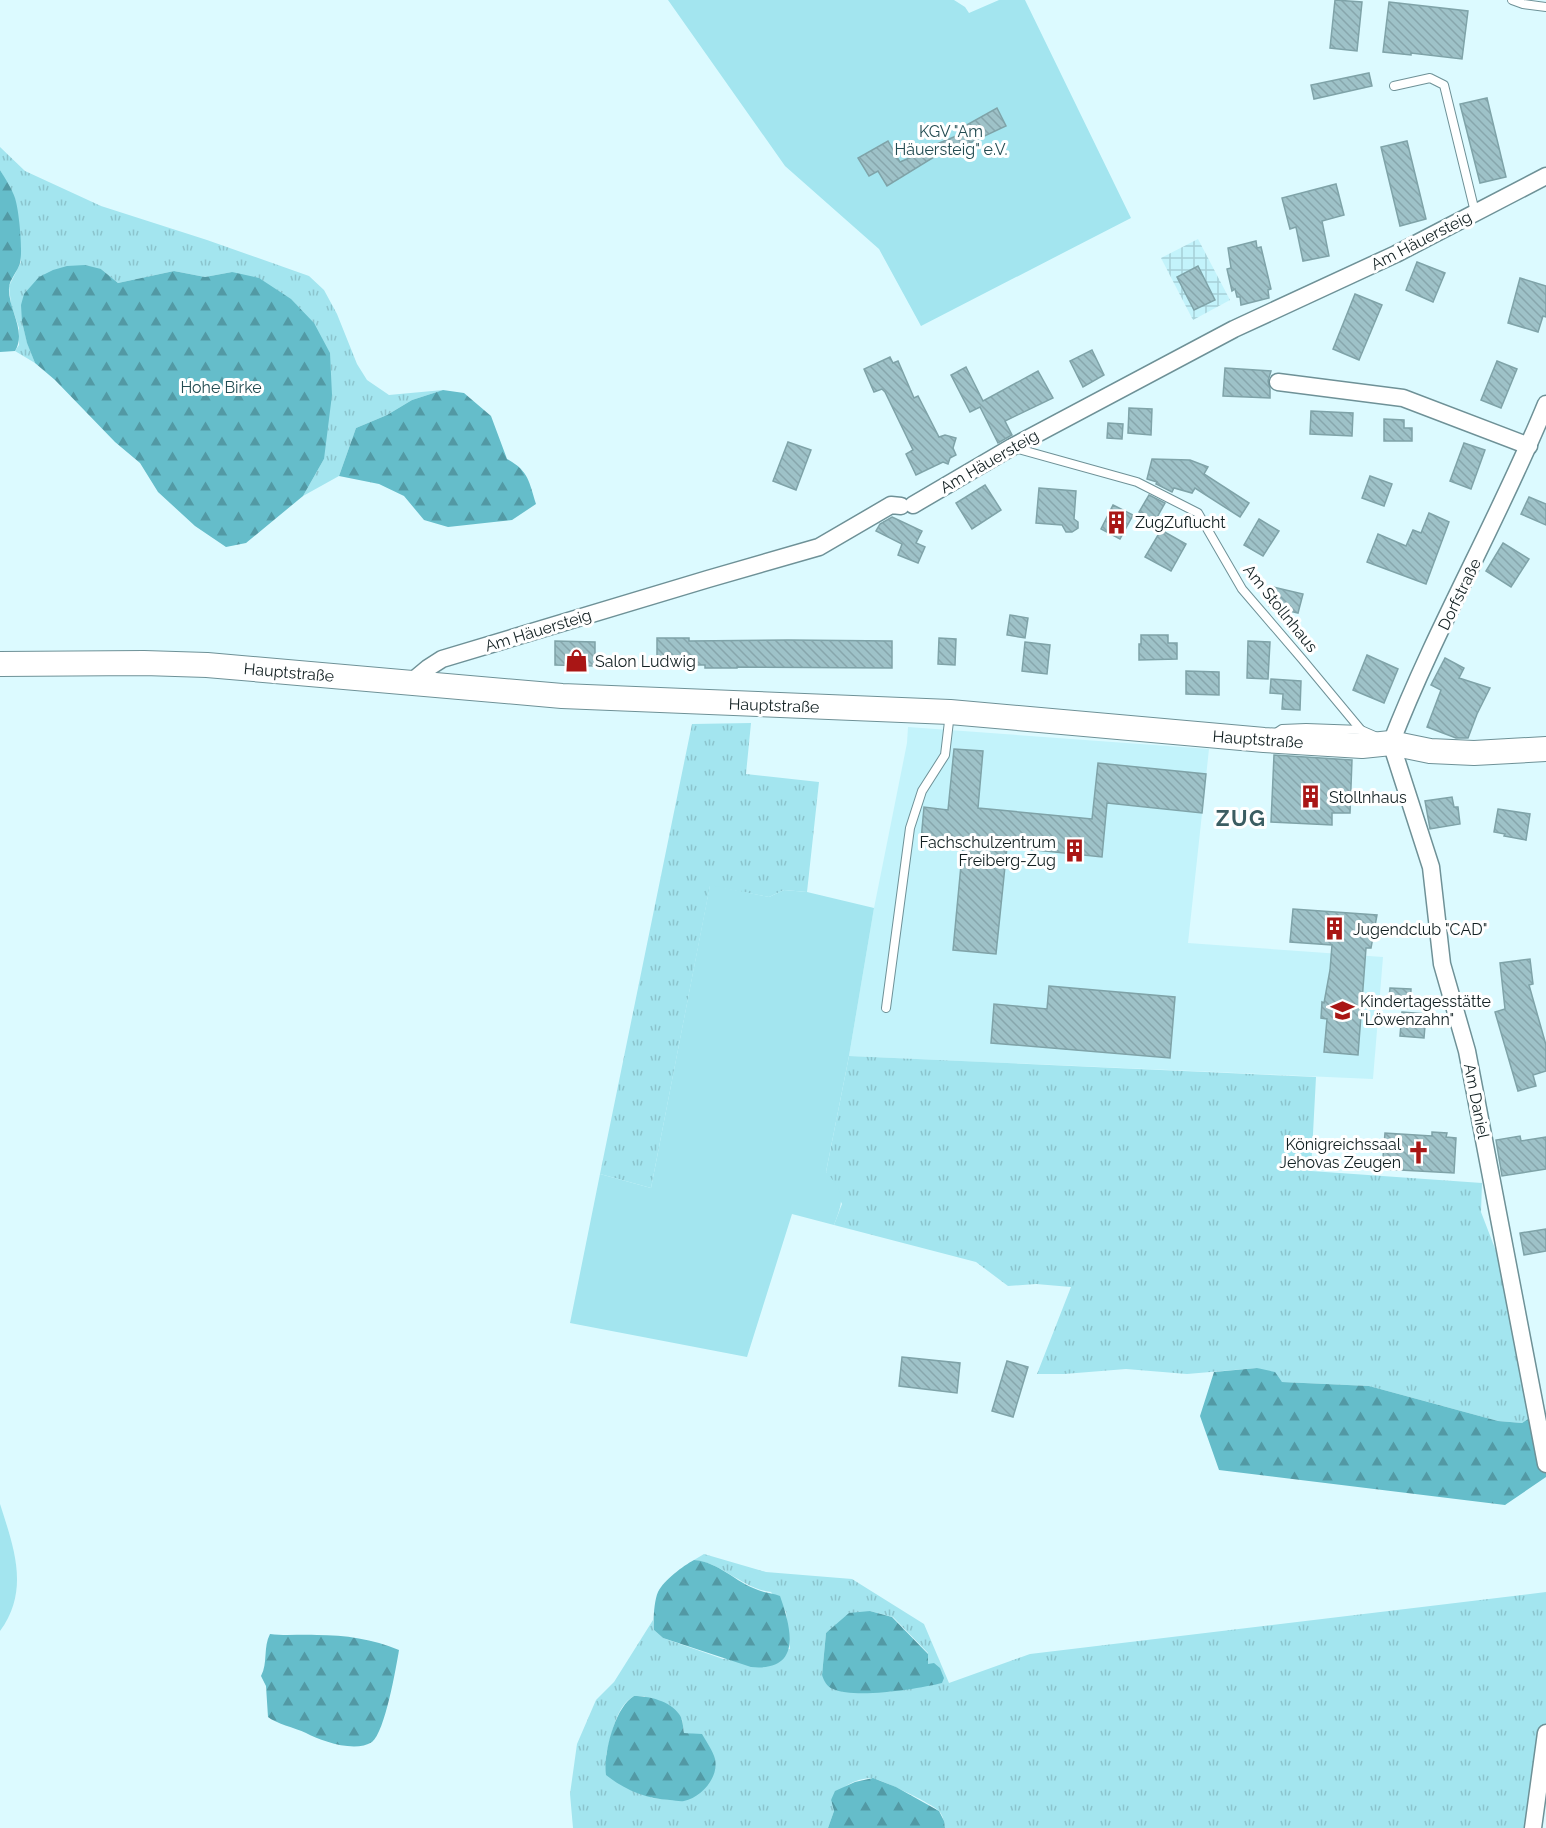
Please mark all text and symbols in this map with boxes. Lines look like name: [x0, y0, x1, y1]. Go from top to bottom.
park label: KGV "Am Häuersteig" e.V.: [894, 122, 1008, 159]
street label: Am Häuersteig: [1368, 207, 1475, 274]
park label: Hohe Birke: [180, 378, 262, 397]
street label: Am Häuersteig: [937, 426, 1042, 497]
building icon: ZugZuflucht: [1104, 509, 1130, 535]
place label: ZugZuflucht: [1135, 513, 1226, 532]
street label: Dorfstraße: [1434, 555, 1485, 633]
street label: Am Stollnhaus: [1239, 561, 1322, 656]
street label: Am Häuersteig: [483, 605, 594, 656]
shop icon: Salon Ludwig: [564, 648, 590, 674]
place label: Salon Ludwig: [595, 652, 696, 671]
street label: Hauptstraße: [243, 659, 335, 686]
street label: Hauptstraße: [728, 694, 820, 717]
street label: Hauptstraße: [1212, 727, 1304, 752]
building icon: Stollnhaus: [1298, 784, 1324, 810]
place label: Stollnhaus: [1329, 788, 1407, 807]
district label: ZUG: [1216, 805, 1266, 831]
place label: Fachschulzentrum Freiberg-Zug: [920, 833, 1056, 870]
building icon: Fachschulzentrum Freiberg-Zug: [1061, 838, 1087, 864]
building icon: Jugendclub "CAD": [1322, 916, 1348, 942]
place label: Jugendclub "CAD": [1353, 920, 1487, 939]
place label: Kindertagesstätte "Löwenzahn": [1360, 992, 1491, 1029]
school or university icon: Kindertagesstätte "Löwenzahn": [1329, 997, 1355, 1023]
street label: Am Daniel: [1460, 1062, 1493, 1141]
place label: Königreichssaal Jehovas Zeugen: [1279, 1135, 1402, 1172]
church icon: Königreichssaal Jehovas Zeugen: [1406, 1140, 1432, 1166]

